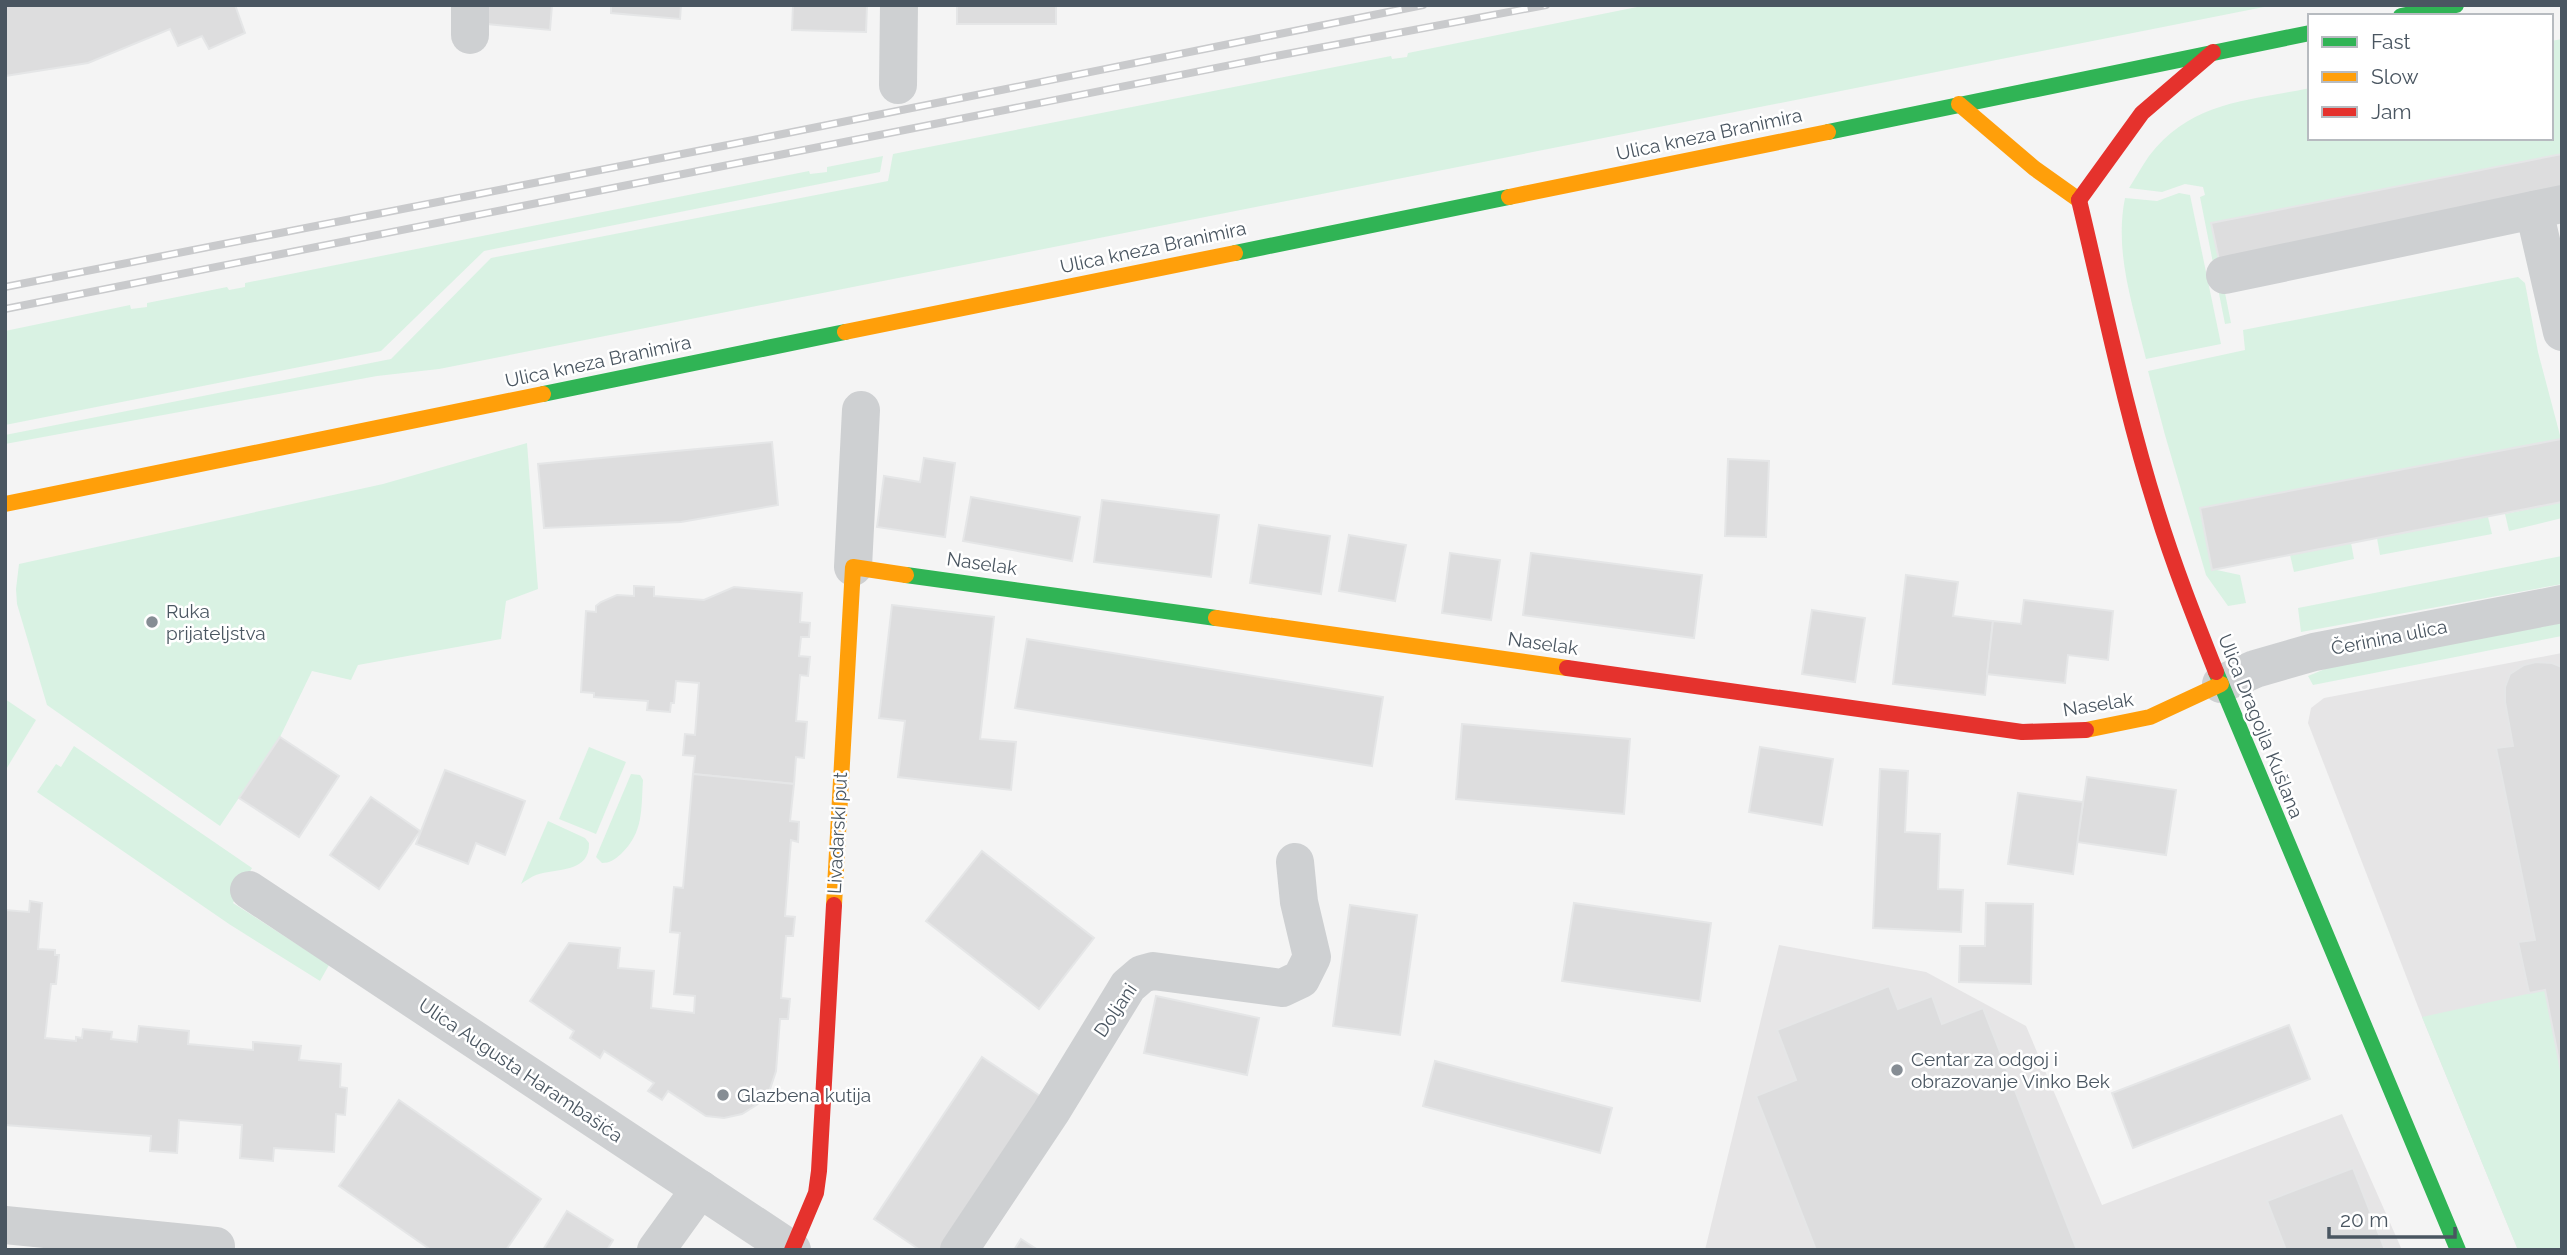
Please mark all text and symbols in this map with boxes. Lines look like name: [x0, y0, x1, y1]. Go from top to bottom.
legend: [2308, 14, 2553, 140]
text: Fast: [2371, 29, 2411, 54]
text: Slow: [2371, 64, 2419, 89]
text: Jam: [2371, 99, 2412, 124]
street label: Ulica kneza Branimira: [1614, 104, 1804, 164]
street label: Ulica kneza Branimira: [1058, 217, 1248, 277]
street label: Ulica kneza Branimira: [503, 331, 693, 391]
street label: Naselak: [945, 547, 1019, 579]
place label: Ruka prijateljstva: [166, 600, 266, 644]
marker: Ruka prijateljstva: [144, 614, 160, 630]
street label: Čerinina ulica: [2329, 615, 2449, 659]
street label: Naselak: [1506, 627, 1580, 659]
street label: Ulica Dragojla Kušlana: [2214, 631, 2308, 821]
street label: Naselak: [2061, 688, 2135, 720]
street label: Livadarski put: [823, 771, 851, 894]
street label: Doljani: [1089, 979, 1141, 1041]
street label: Ulica Augusta Harambašića: [415, 993, 627, 1147]
place label: Centar za odgoj i obrazovanje Vinko Bek: [1911, 1048, 2110, 1092]
marker: Centar za odgoj i obrazovanje Vinko Bek: [1889, 1062, 1905, 1078]
place label: Glazbena kutija: [737, 1084, 871, 1106]
marker: Glazbena kutija: [715, 1087, 731, 1103]
scale bar: [2329, 1196, 2455, 1240]
text: 20 m: [2340, 1207, 2388, 1232]

